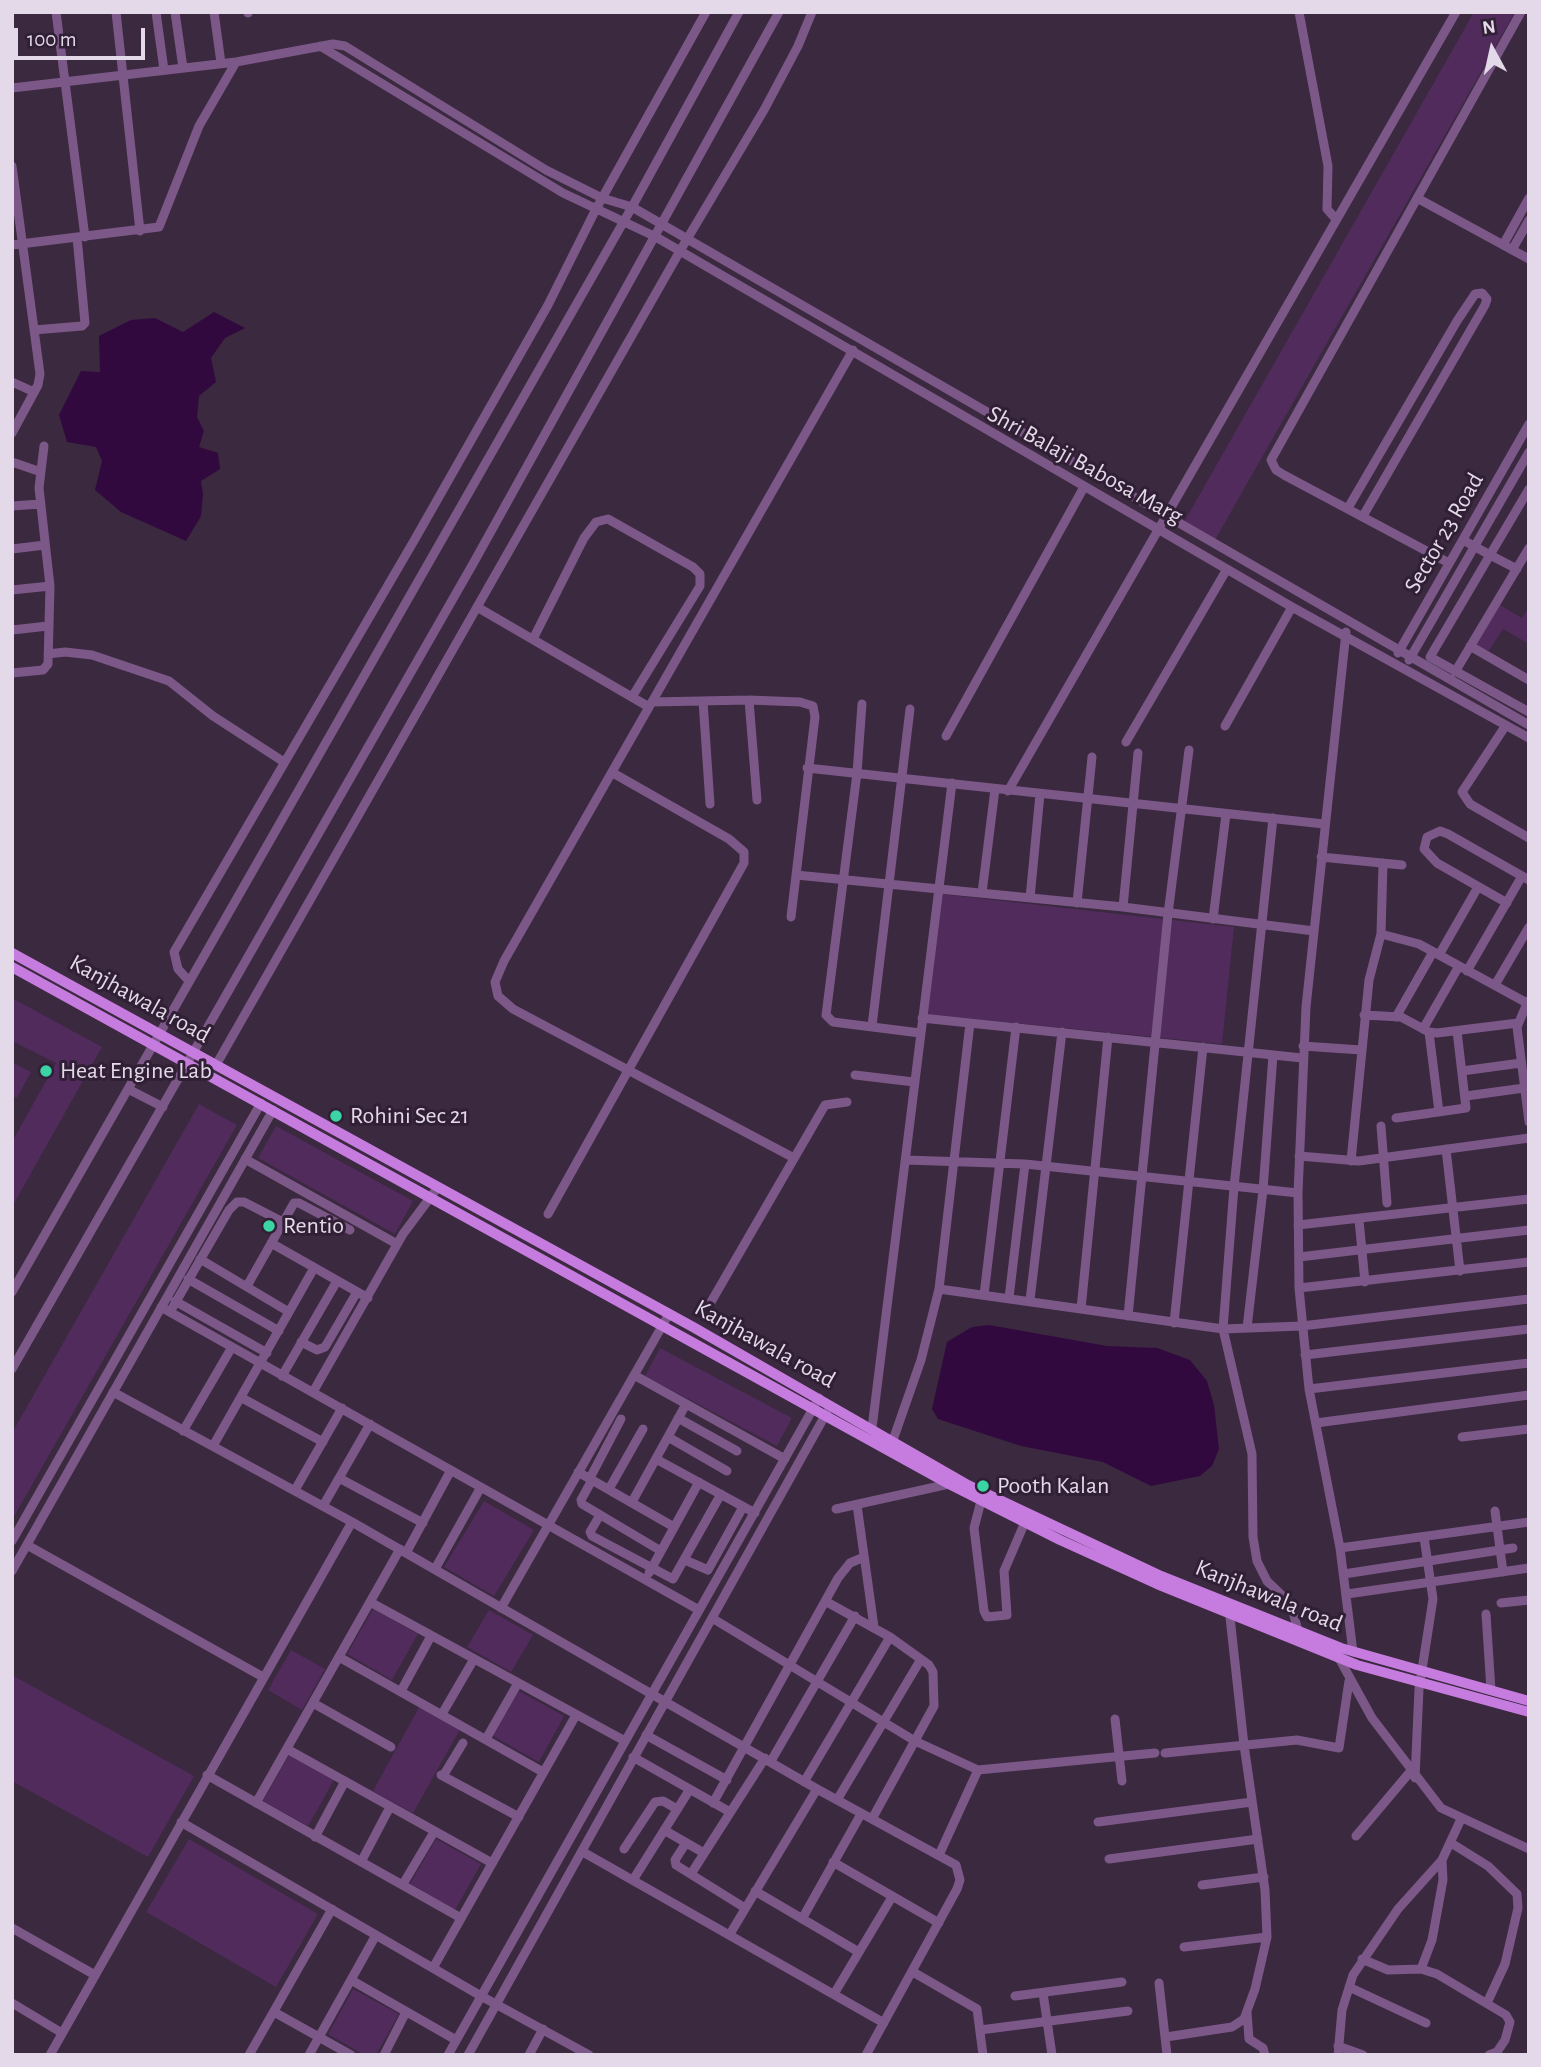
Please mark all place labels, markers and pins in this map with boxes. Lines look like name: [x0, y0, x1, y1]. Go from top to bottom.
place label: Heat Engine Lab: [60, 1057, 212, 1085]
marker: Heat Engine Lab: [38, 1063, 54, 1079]
place label: Rohini Sec 21: [350, 1102, 469, 1130]
marker: Rohini Sec 21: [328, 1108, 344, 1124]
place label: Rentio: [283, 1212, 344, 1240]
marker: Rentio: [261, 1218, 277, 1234]
place label: Pooth Kalan: [997, 1472, 1109, 1500]
marker: Pooth Kalan: [975, 1478, 991, 1494]

